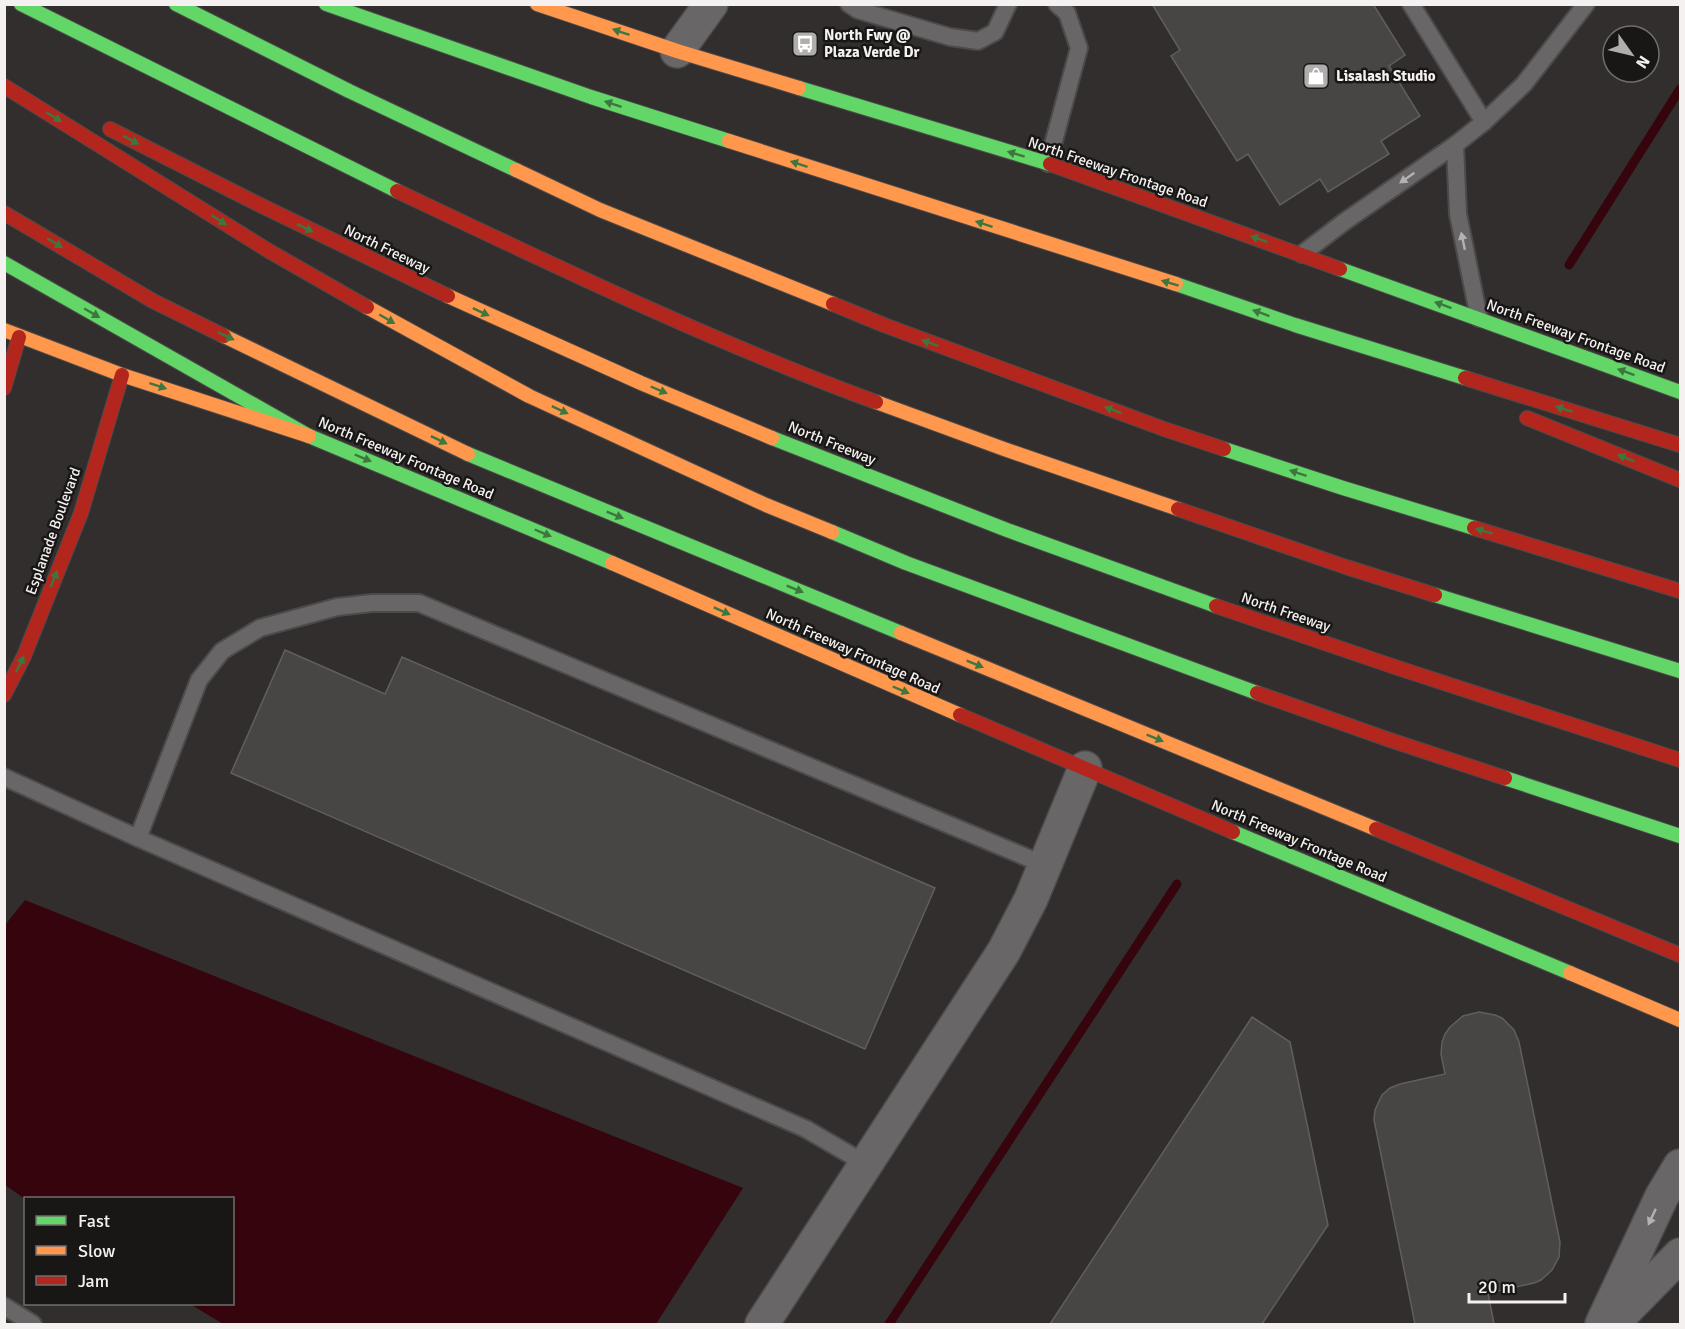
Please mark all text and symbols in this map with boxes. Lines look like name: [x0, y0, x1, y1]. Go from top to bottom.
north arrow: [1601, 24, 1661, 84]
place label: North Fwy @ Plaza Verde Dr: [824, 26, 919, 61]
one-way arrow: [612, 27, 630, 37]
bus stop icon: North Fwy @ Plaza Verde Dr: [790, 29, 820, 59]
text: N: [1631, 52, 1654, 72]
shop icon: Lisalash Studio: [1301, 61, 1331, 91]
place label: Lisalash Studio: [1336, 67, 1436, 85]
one-way arrow: [604, 99, 622, 108]
one-way arrow: [46, 111, 62, 122]
street label: North Freeway Frontage Road: [1026, 133, 1210, 211]
one-way arrow: [123, 135, 140, 145]
one-way arrow: [1007, 149, 1025, 158]
one-way arrow: [790, 159, 808, 168]
one-way arrow: [1399, 172, 1415, 184]
one-way arrow: [211, 215, 227, 226]
one-way arrow: [975, 219, 993, 228]
street label: North Freeway: [341, 220, 433, 278]
one-way arrow: [297, 223, 314, 232]
one-way arrow: [1458, 231, 1467, 250]
one-way arrow: [1250, 234, 1268, 243]
one-way arrow: [47, 237, 63, 248]
one-way arrow: [1161, 278, 1179, 287]
street label: North Freeway Frontage Road: [1484, 295, 1668, 377]
one-way arrow: [1433, 300, 1451, 310]
one-way arrow: [84, 307, 100, 318]
one-way arrow: [473, 307, 490, 316]
one-way arrow: [1252, 307, 1270, 317]
one-way arrow: [379, 314, 395, 325]
one-way arrow: [217, 332, 234, 341]
one-way arrow: [921, 337, 939, 347]
one-way arrow: [1616, 367, 1634, 377]
one-way arrow: [149, 382, 167, 392]
one-way arrow: [651, 386, 668, 395]
one-way arrow: [1555, 404, 1573, 413]
one-way arrow: [1104, 405, 1122, 415]
one-way arrow: [551, 406, 568, 415]
street label: North Freeway Frontage Road: [316, 413, 496, 503]
street label: North Freeway: [785, 417, 879, 469]
one-way arrow: [430, 436, 447, 445]
one-way arrow: [355, 453, 373, 463]
one-way arrow: [1617, 453, 1635, 463]
street label: Esplanade Boulevard: [22, 465, 84, 597]
one-way arrow: [1289, 468, 1307, 477]
one-way arrow: [606, 510, 624, 520]
one-way arrow: [1475, 526, 1493, 536]
one-way arrow: [535, 528, 553, 538]
one-way arrow: [50, 570, 59, 588]
one-way arrow: [786, 585, 804, 594]
street label: North Freeway: [1239, 588, 1333, 636]
street label: North Freeway Frontage Road: [763, 604, 943, 698]
one-way arrow: [713, 607, 731, 617]
one-way arrow: [15, 656, 24, 673]
one-way arrow: [966, 660, 984, 669]
one-way arrow: [892, 685, 910, 695]
one-way arrow: [1147, 733, 1165, 743]
street label: North Freeway Frontage Road: [1209, 796, 1389, 886]
legend: [24, 1197, 234, 1305]
one-way arrow: [1648, 1208, 1657, 1225]
text: Fast: [78, 1210, 110, 1232]
text: Slow: [78, 1240, 115, 1262]
scale bar: [1469, 1266, 1565, 1304]
text: Jam: [78, 1270, 109, 1292]
text: 20 m: [1478, 1276, 1516, 1298]

